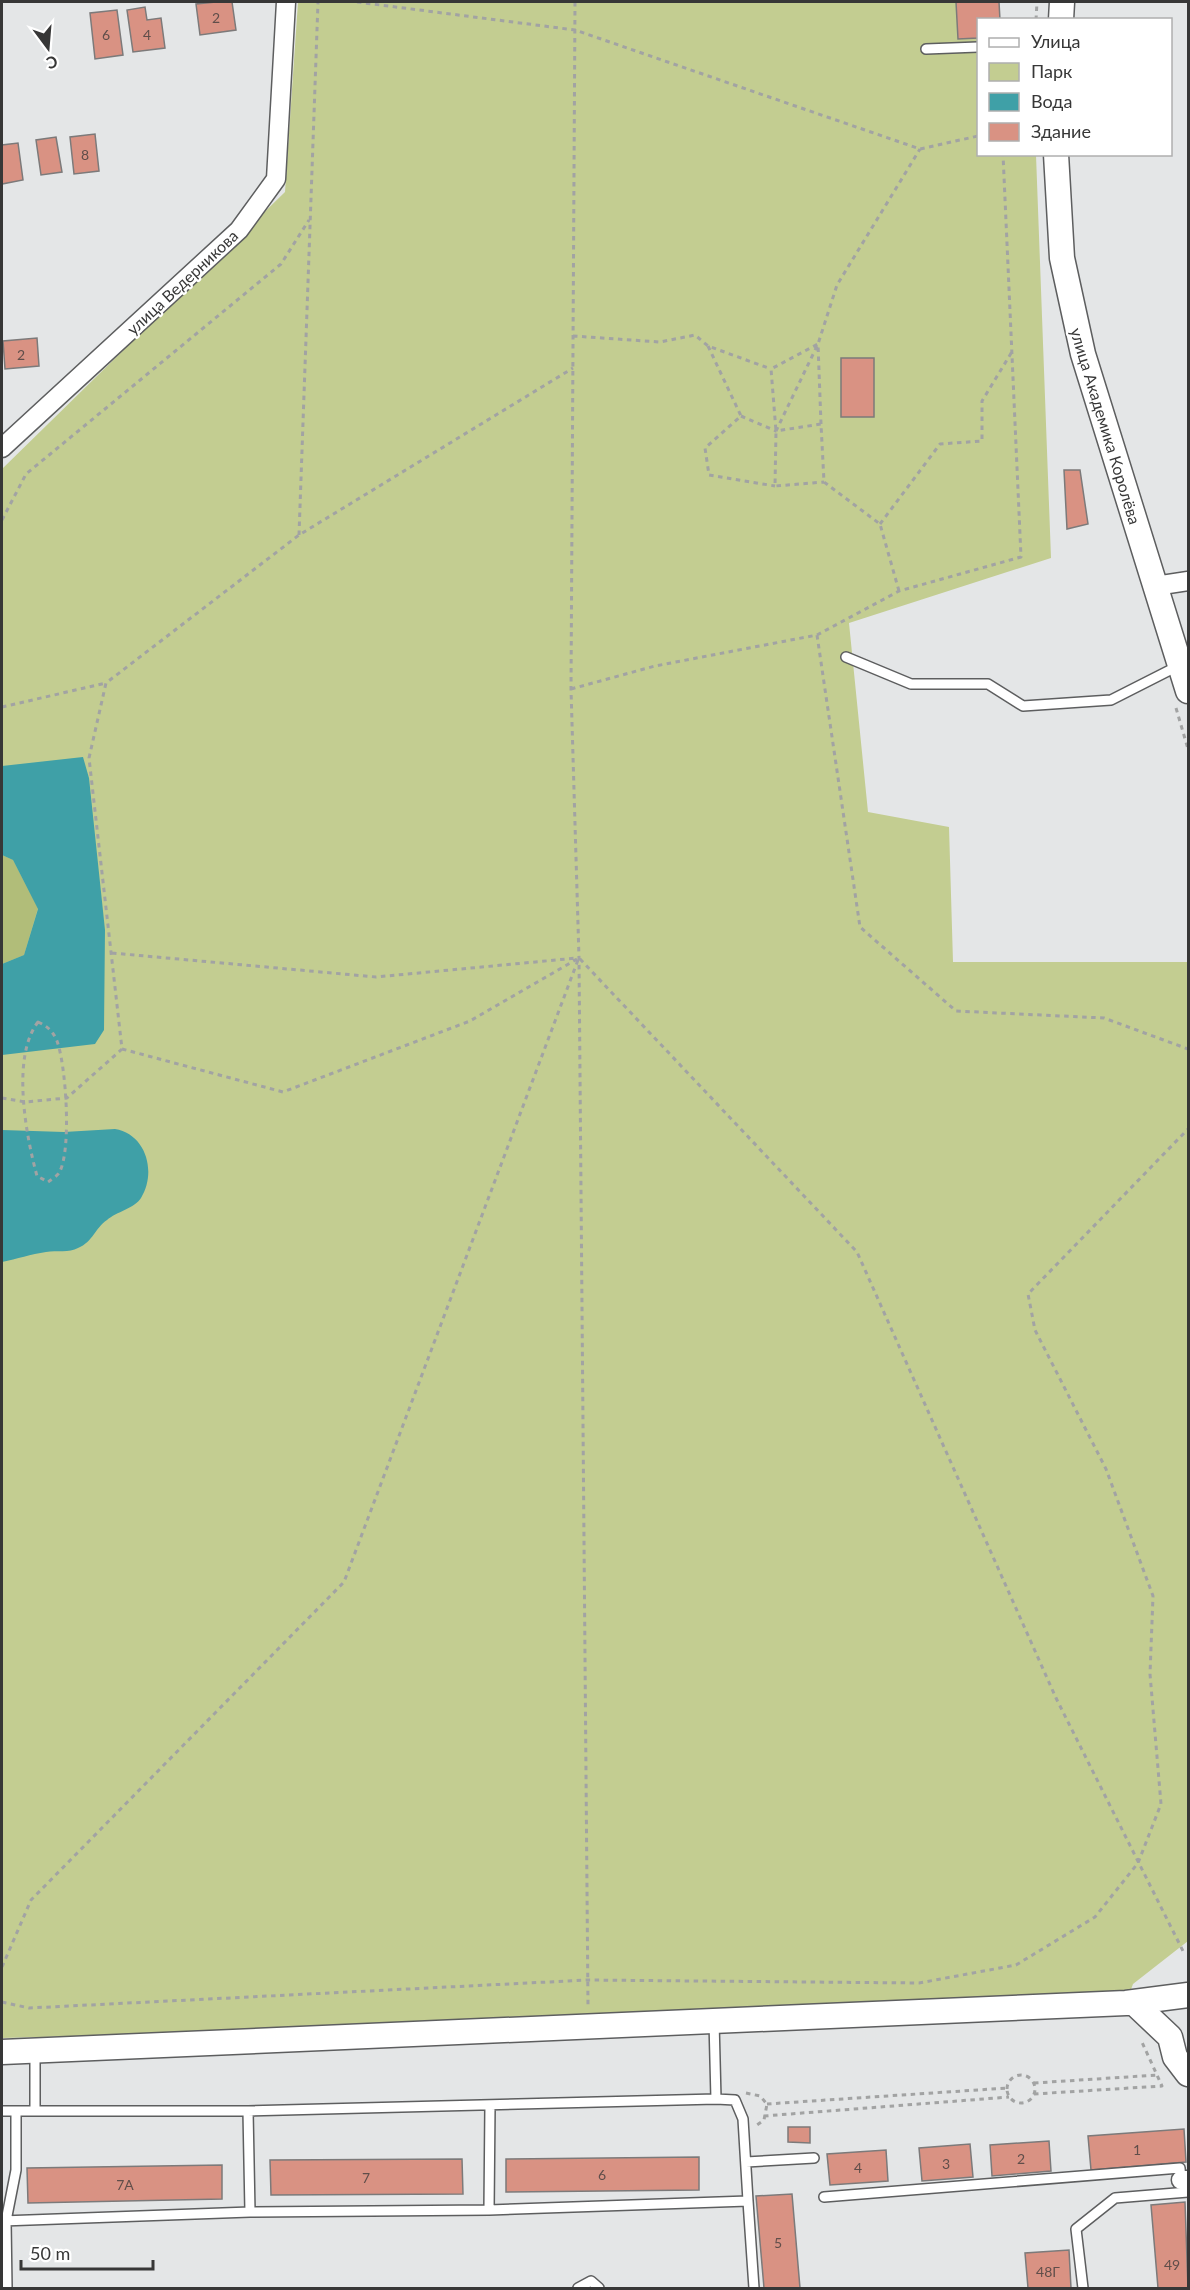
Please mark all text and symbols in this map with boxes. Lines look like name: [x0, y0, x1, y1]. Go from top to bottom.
house number: 2: [212, 9, 220, 26]
north arrow: [18, 18, 78, 78]
legend: [977, 18, 1172, 156]
house number: 6: [102, 26, 110, 43]
house number: 4: [143, 26, 151, 43]
text: Улица: [1031, 30, 1081, 52]
text: С: [44, 52, 60, 74]
text: Парк: [1031, 60, 1073, 82]
text: Вода: [1031, 90, 1072, 112]
text: Здание: [1031, 120, 1091, 142]
house number: 8: [81, 146, 89, 163]
street label: улица Ведерникова: [123, 226, 241, 338]
street label: улица Академика Королёва: [1067, 325, 1145, 527]
house number: 2: [17, 346, 25, 363]
house number: 1: [1133, 2141, 1141, 2158]
house number: 2: [1017, 2150, 1025, 2167]
house number: 3: [942, 2155, 950, 2172]
house number: 4: [854, 2159, 862, 2176]
house number: 6: [598, 2166, 606, 2183]
house number: 7: [362, 2169, 370, 2186]
house number: 7А: [116, 2176, 134, 2193]
scale bar: [21, 2233, 153, 2271]
house number: 5: [774, 2234, 782, 2251]
text: 50 m: [30, 2242, 70, 2264]
house number: 49: [1164, 2256, 1180, 2273]
house number: 48Г: [1036, 2263, 1060, 2280]

